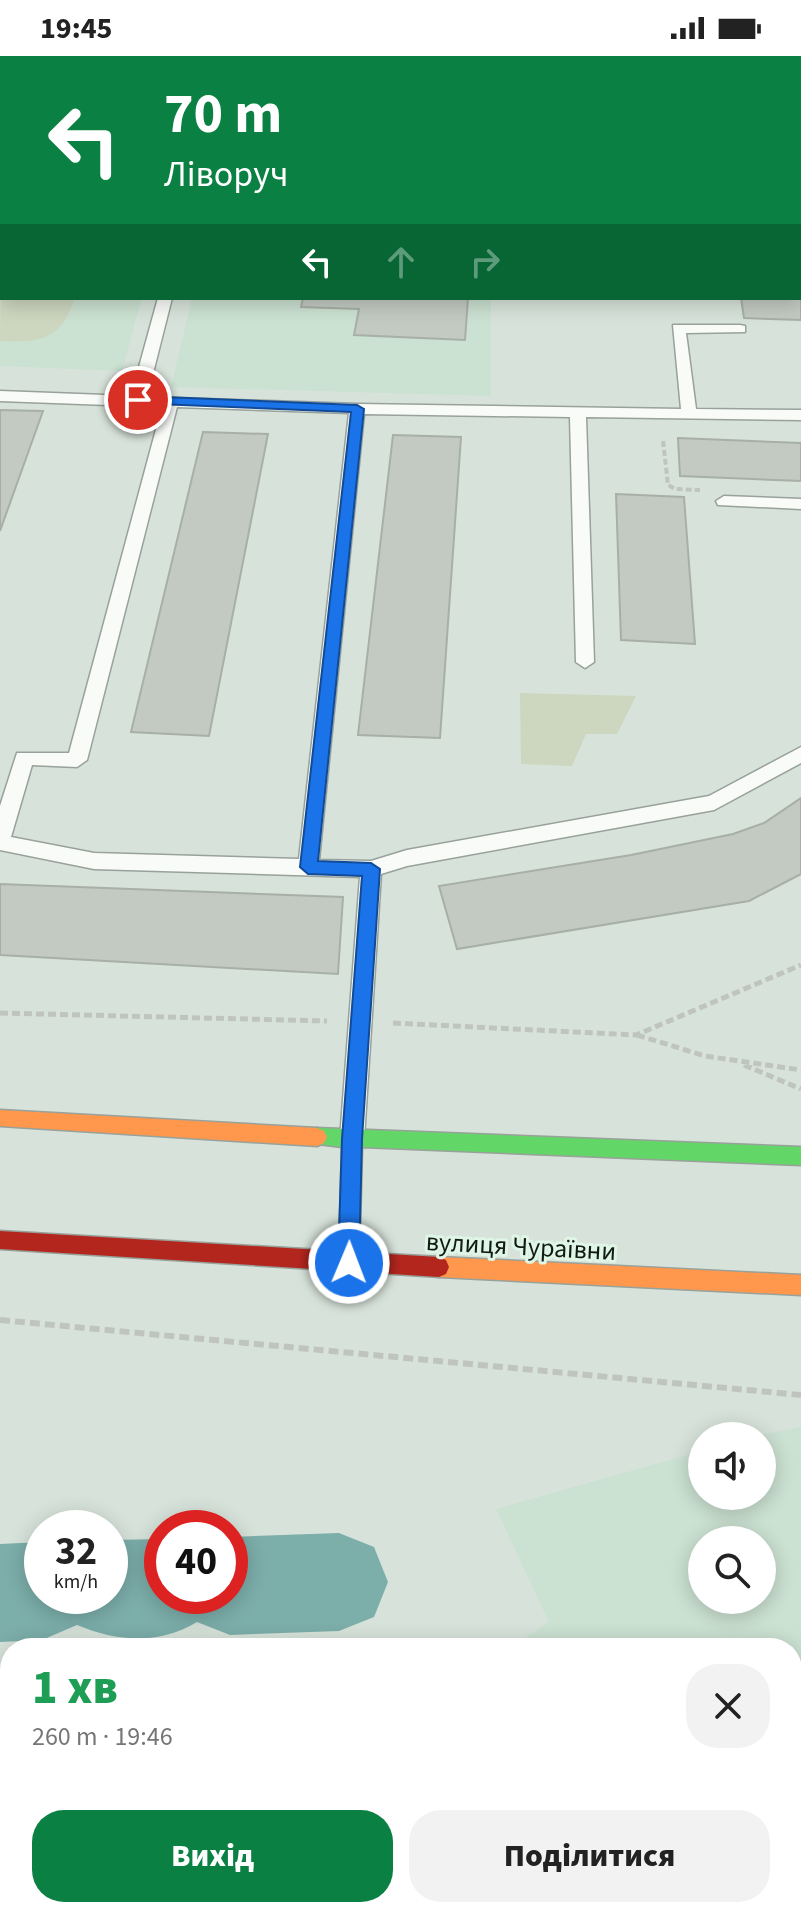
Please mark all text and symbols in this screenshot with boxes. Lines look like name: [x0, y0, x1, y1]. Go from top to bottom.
text: 19:45: [40, 7, 112, 50]
text: 70 m: [164, 75, 282, 154]
icon: left: [32, 88, 136, 192]
text: Ліворуч: [164, 149, 288, 200]
icon: left: [295, 240, 339, 284]
icon: ahead: [379, 240, 423, 284]
icon: right: [463, 240, 507, 284]
pin: [104, 366, 172, 434]
icon: arrive: [116, 378, 160, 422]
position arrow: [307, 1221, 391, 1305]
street label: вулиця Чураївни: [425, 1223, 617, 1270]
map controls: [688, 1422, 776, 1614]
button: sound: [688, 1422, 776, 1510]
speed limit sign: 40: [144, 1510, 248, 1614]
text: 32: [55, 1523, 97, 1580]
button: search: [688, 1526, 776, 1614]
text: km/h: [54, 1568, 98, 1596]
text: 1 хв: [32, 1654, 118, 1722]
button: close: [686, 1664, 770, 1748]
text: 260 m · 19:46: [32, 1718, 173, 1755]
button: Вихід: [32, 1810, 393, 1902]
button: Поділитися: [409, 1810, 770, 1902]

